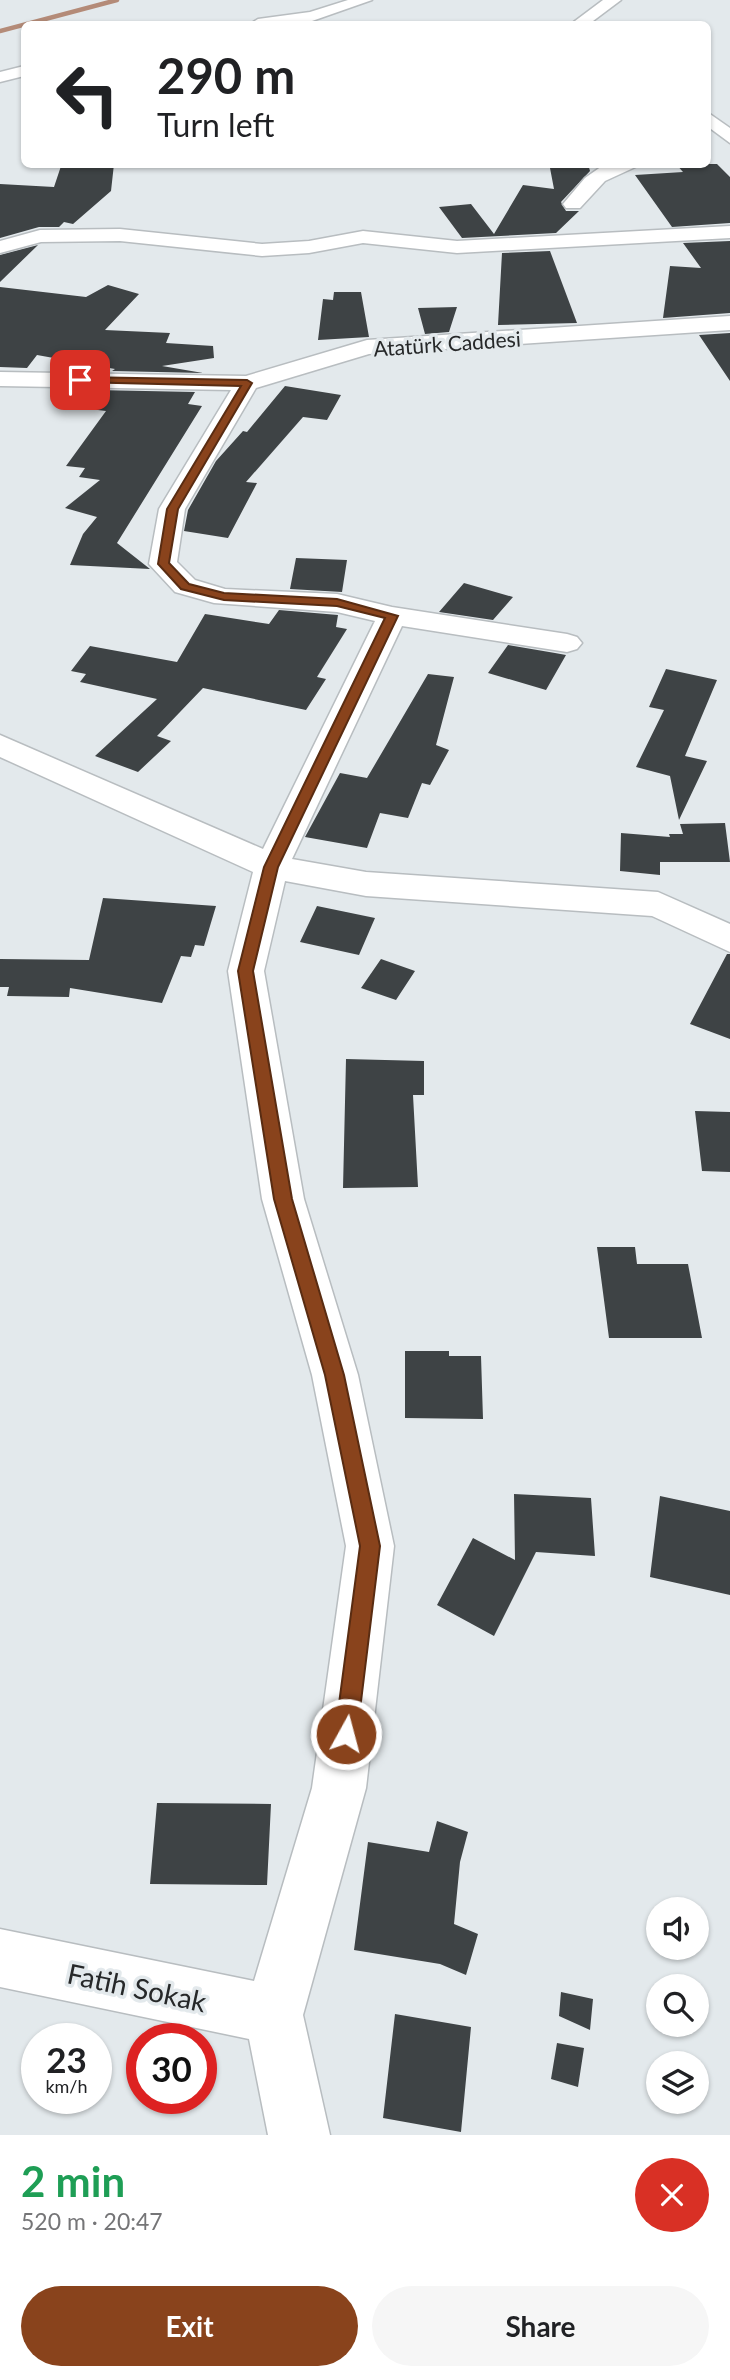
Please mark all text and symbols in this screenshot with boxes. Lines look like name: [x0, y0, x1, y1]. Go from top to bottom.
text: 290 m: [157, 46, 295, 104]
icon: left: [42, 49, 133, 140]
text: Turn left: [157, 105, 274, 144]
street label: Atatürk Caddesi: [373, 325, 521, 361]
pin: [50, 350, 110, 410]
icon: arrive: [61, 361, 99, 399]
position arrow: [309, 1697, 383, 1771]
map controls: [646, 1897, 709, 2114]
button: sound: [646, 1897, 709, 1960]
street label: Fatih Sokak: [65, 1956, 210, 2018]
button: search: [646, 1974, 709, 2037]
speed limit sign: 30: [126, 2023, 217, 2114]
text: 23: [46, 2038, 87, 2080]
button: layers: [646, 2051, 709, 2114]
text: km/h: [45, 2075, 88, 2097]
text: 2 min: [21, 2156, 125, 2206]
button: close: [635, 2158, 709, 2232]
text: 520 m · 20:47: [21, 2207, 163, 2235]
button: Exit: [21, 2286, 358, 2366]
button: Share: [372, 2286, 709, 2366]

